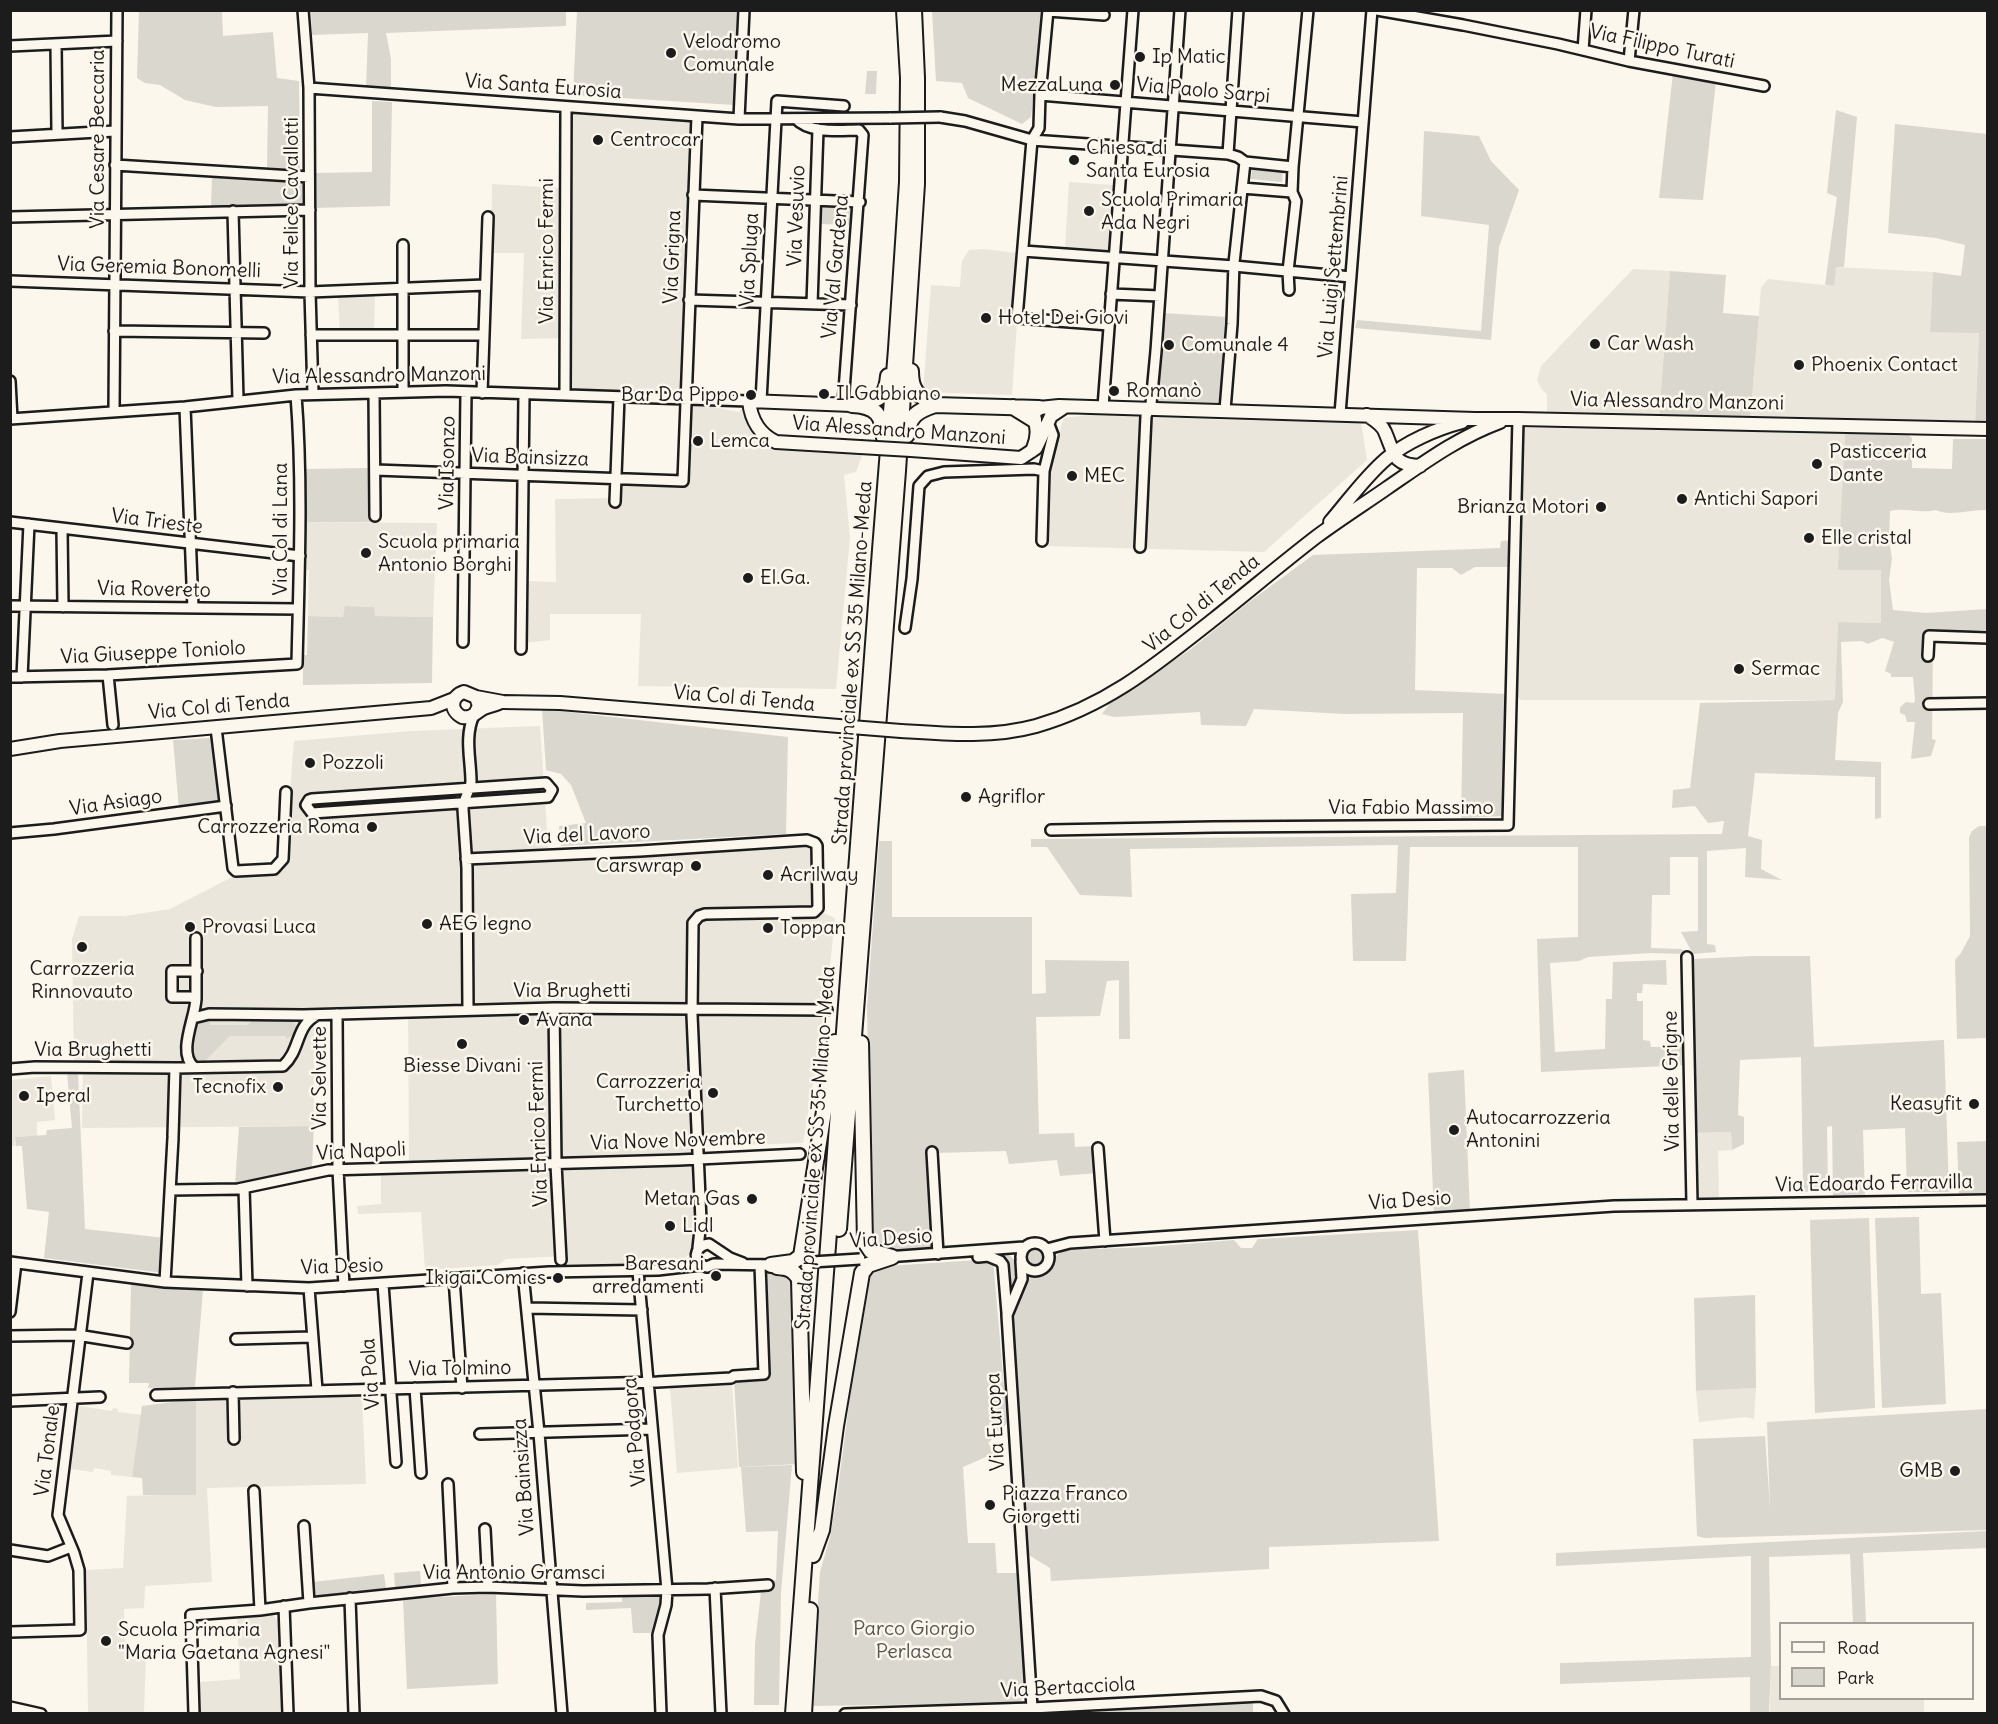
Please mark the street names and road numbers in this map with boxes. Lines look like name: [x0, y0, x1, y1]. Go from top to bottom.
street label: Via Filippo Turati: [1587, 20, 1737, 74]
street label: Via Cesare Beccaria: [86, 49, 110, 229]
street label: Via Santa Eurosia: [464, 70, 622, 104]
street label: Via Paolo Sarpi: [1135, 73, 1271, 109]
street label: Via Felice Cavallotti: [280, 117, 304, 289]
street label: Via Vesuvio: [783, 165, 811, 267]
street label: Via Luigi Settembrini: [1314, 175, 1354, 359]
street label: Via Enrico Fermi: [535, 178, 559, 324]
street label: Via Val Gardena: [818, 194, 854, 340]
street label: Via Grigna: [659, 209, 687, 305]
street label: Via Spluga: [736, 212, 764, 308]
street label: Via Geremia Bonomelli: [57, 252, 261, 284]
street label: Via Alessandro Manzoni: [272, 362, 486, 390]
street label: Via Alessandro Manzoni: [1570, 388, 1784, 416]
street label: Via Alessandro Manzoni: [791, 412, 1007, 450]
street label: Via Isonzo: [435, 416, 461, 510]
street label: Via Bainsizza: [471, 444, 589, 472]
street label: Via Col di Lana: [269, 463, 293, 595]
street label: Strada provinciale ex SS 35 Milano-Meda: [828, 480, 878, 846]
street label: Via Trieste: [110, 504, 204, 540]
street label: Via Col di Tenda: [1139, 550, 1265, 658]
street label: Via Rovereto: [97, 577, 211, 603]
street label: Via Giuseppe Toniolo: [60, 636, 246, 670]
street label: Via Col di Tenda: [672, 681, 816, 717]
street label: Via Col di Tenda: [147, 689, 291, 725]
street label: Via Asiago: [68, 785, 164, 821]
street label: Via Fabio Massimo: [1328, 796, 1494, 820]
street label: Via del Lavoro: [523, 820, 651, 850]
street label: Strada provinciale ex SS 35 Milano-Meda: [791, 965, 841, 1331]
street label: Via Brughetti: [513, 979, 631, 1003]
street label: Via delle Grigne: [1659, 1010, 1685, 1152]
street label: Via Selvette: [308, 1026, 332, 1130]
street label: Via Brughetti: [34, 1038, 152, 1062]
street label: Via Enrico Fermi: [524, 1061, 554, 1207]
street label: Via Nove Novembre: [590, 1126, 766, 1156]
street label: Via Napoli: [316, 1138, 406, 1166]
street label: Via Edoardo Ferravilla: [1775, 1170, 1973, 1198]
street label: Via Desio: [1368, 1186, 1452, 1216]
street label: Via Desio: [849, 1224, 933, 1254]
street label: Via Desio: [300, 1254, 384, 1280]
street label: Via Pola: [357, 1337, 385, 1411]
street label: Via Tolmino: [408, 1356, 512, 1382]
street label: Via Europa: [981, 1372, 1011, 1472]
street label: Via Podgora: [618, 1376, 652, 1488]
street label: Via Tonale: [30, 1404, 66, 1498]
street label: Via Bainsizza: [508, 1417, 540, 1537]
street label: Via Antonio Gramsci: [423, 1561, 605, 1585]
street label: Via Bertacciola: [1000, 1672, 1136, 1704]

